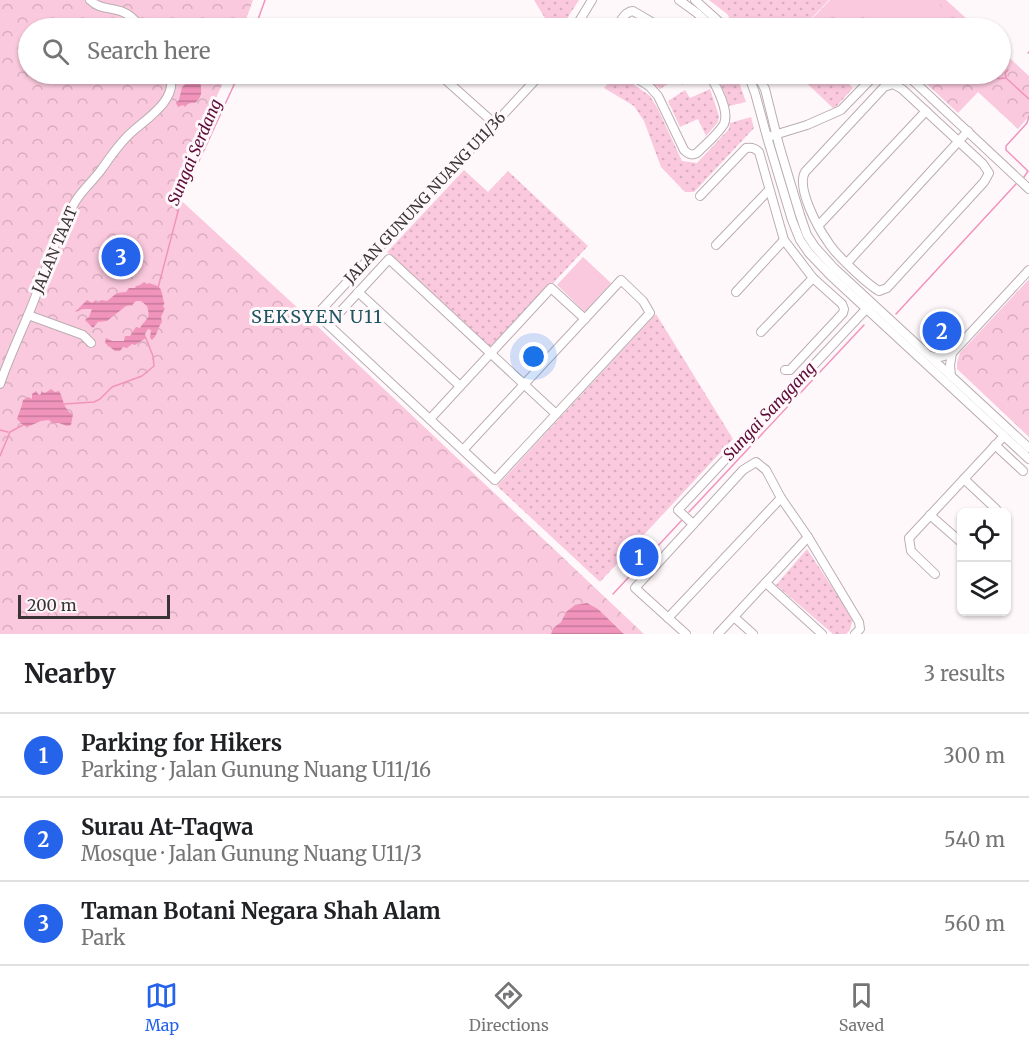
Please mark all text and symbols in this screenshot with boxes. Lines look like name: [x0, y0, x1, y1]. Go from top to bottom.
search box: [18, 18, 1011, 84]
icon: search: [39, 35, 72, 68]
text: Search here: [87, 37, 210, 65]
water label: Sungai Serdang: [163, 96, 225, 208]
street label: JALAN GUNUNG NUANG U11/36: [339, 108, 509, 288]
street label: JALAN TAAT: [27, 203, 82, 297]
pin: 3: [102, 234, 140, 280]
district label: SEKSYEN U11: [251, 305, 383, 328]
pin: 2: [922, 308, 962, 354]
your location: [519, 342, 548, 371]
water label: Sungai Sanggang: [718, 358, 820, 464]
map controls: [957, 508, 1011, 616]
button: locate: [957, 508, 1011, 562]
pin: 1: [620, 534, 658, 580]
button: layers: [957, 562, 1011, 616]
scale bar: [18, 592, 170, 620]
text: 200 m: [27, 595, 77, 615]
text: Nearby: [24, 657, 116, 690]
text: 3 results: [924, 661, 1005, 686]
text: Parking for Hikers: [81, 729, 282, 757]
text: 1: [39, 743, 48, 768]
text: 300 m: [943, 743, 1005, 768]
text: Parking · Jalan Gunung Nuang U11/16: [81, 757, 431, 782]
text: Surau At-Taqwa: [81, 813, 253, 841]
text: 2: [38, 827, 49, 852]
text: 540 m: [944, 827, 1005, 852]
text: Mosque · Jalan Gunung Nuang U11/3: [81, 841, 422, 866]
text: Taman Botani Negara Shah Alam: [81, 897, 441, 925]
text: 3: [38, 911, 49, 936]
text: 560 m: [944, 911, 1005, 936]
text: Park: [81, 925, 125, 950]
tab: Map: [145, 979, 179, 1035]
tab: Directions: [469, 979, 549, 1035]
tab: Saved: [839, 979, 884, 1035]

